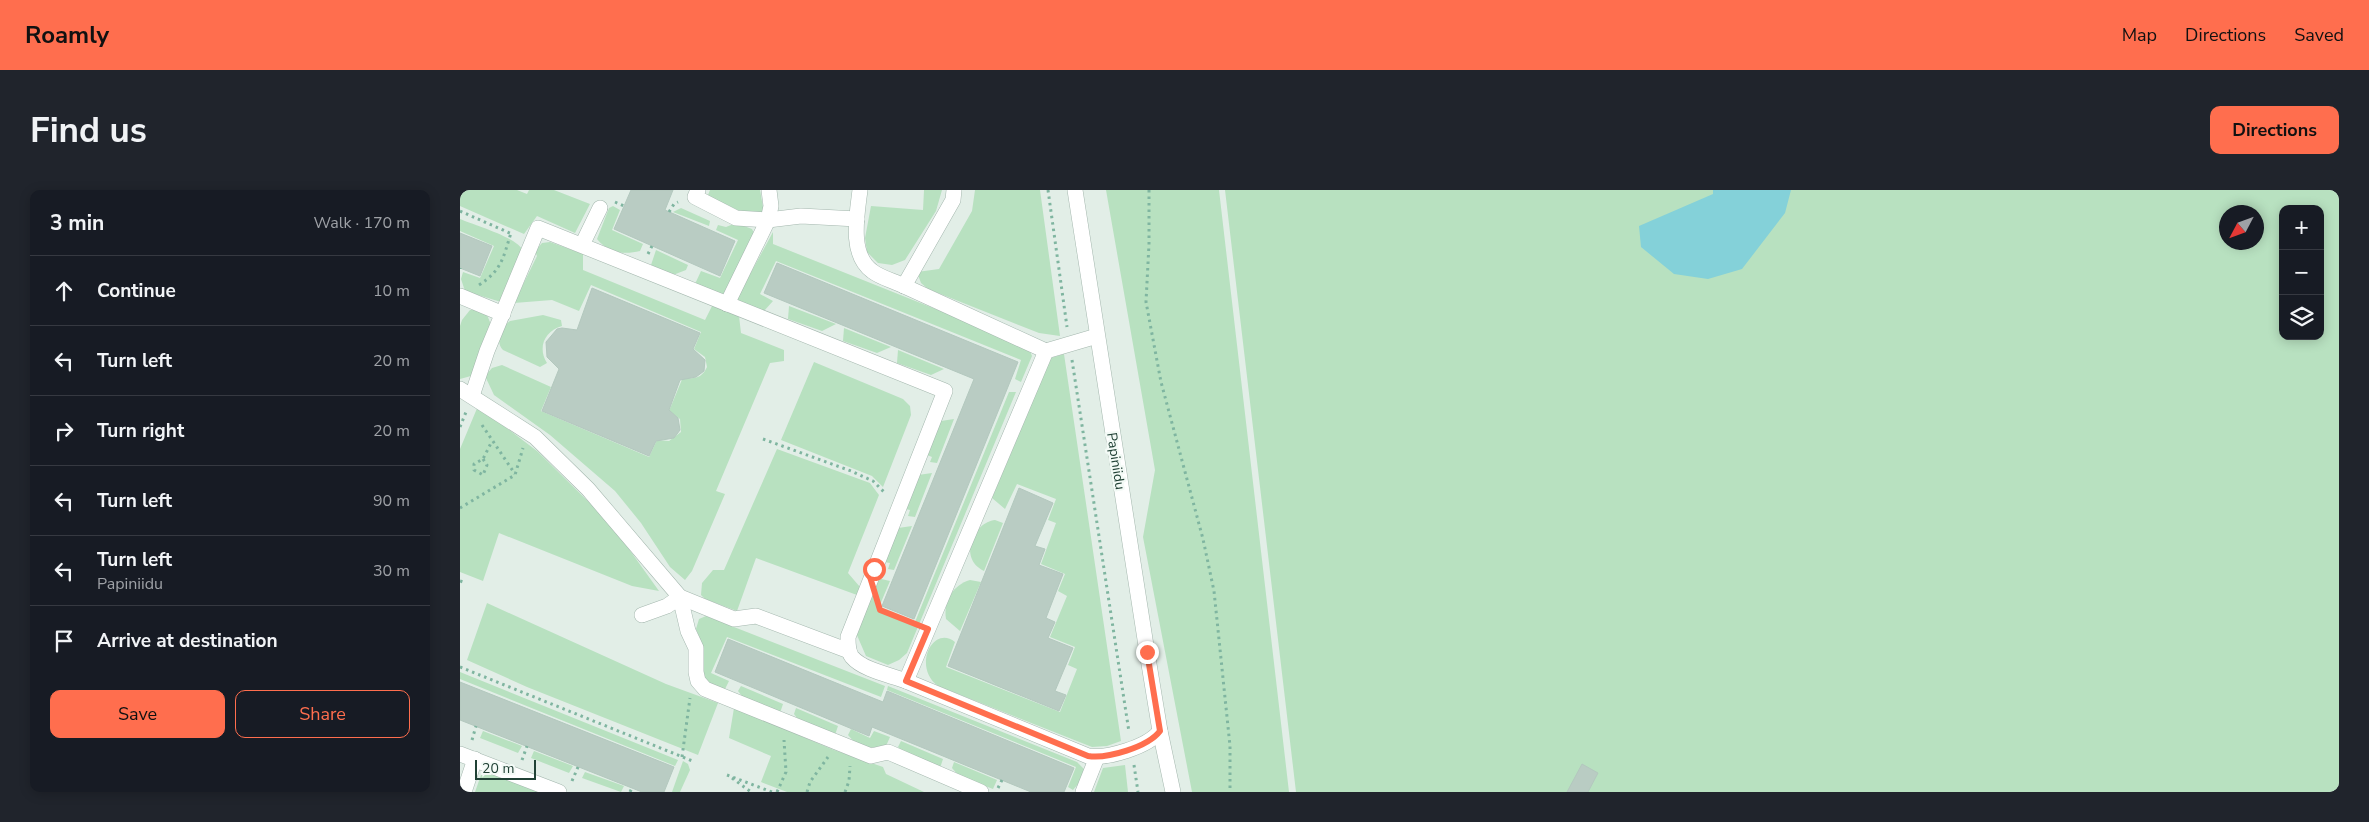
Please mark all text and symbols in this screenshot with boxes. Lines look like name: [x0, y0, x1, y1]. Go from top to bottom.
text: Roamly: [25, 19, 109, 51]
text: Map: [2122, 23, 2157, 47]
text: Directions: [2185, 23, 2266, 47]
text: Saved: [2294, 23, 2344, 47]
button: Directions: [2210, 106, 2339, 154]
text: Find us: [30, 107, 147, 154]
north arrow: [2219, 205, 2264, 250]
map controls: [2279, 205, 2324, 340]
button: +: [2279, 205, 2324, 250]
text: 3 min: [50, 209, 104, 237]
text: Walk · 170 m: [314, 212, 410, 234]
button: −: [2279, 250, 2324, 295]
icon: ahead: [50, 277, 78, 305]
text: Continue: [97, 278, 176, 304]
text: 10 m: [373, 280, 410, 302]
button: layers: [2279, 295, 2324, 340]
icon: left: [50, 347, 78, 375]
text: Turn left: [97, 348, 172, 374]
text: 20 m: [373, 350, 410, 372]
icon: right: [50, 417, 78, 445]
text: Turn right: [97, 418, 184, 444]
text: 20 m: [373, 420, 410, 442]
street label: Papiniidu: [1102, 431, 1130, 491]
icon: left: [50, 487, 78, 515]
text: Turn left: [97, 488, 172, 514]
text: 90 m: [373, 490, 410, 512]
text: Turn left: [97, 547, 172, 573]
icon: left: [50, 557, 78, 585]
route start: [863, 558, 886, 581]
text: 30 m: [373, 560, 410, 582]
text: Papiniidu: [97, 573, 163, 595]
icon: arrive: [50, 627, 78, 655]
text: Arrive at destination: [97, 628, 278, 654]
route end: [1136, 641, 1159, 664]
button: Save: [50, 690, 225, 738]
button: Share: [235, 690, 410, 738]
scale bar: [475, 757, 536, 780]
text: 20 m: [482, 759, 514, 778]

